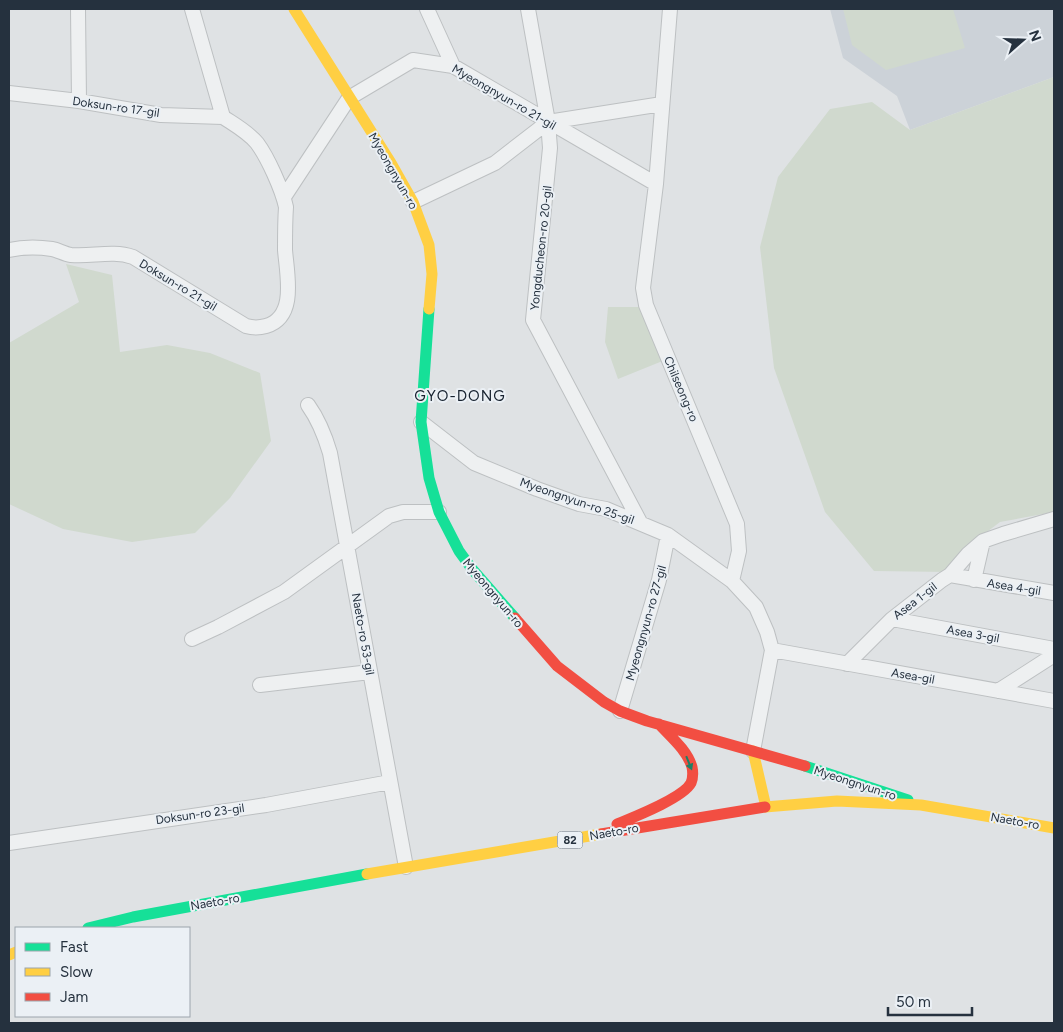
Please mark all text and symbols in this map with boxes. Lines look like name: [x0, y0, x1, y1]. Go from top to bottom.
north arrow: [998, 15, 1048, 65]
text: N: [1025, 28, 1045, 44]
street label: Myeongnyun-ro 21-gil: [449, 61, 559, 133]
street label: Doksun-ro 17-gil: [72, 94, 160, 120]
street label: Myeongnyun-ro: [365, 130, 421, 212]
street label: Yongducheon-ro 20-gil: [527, 185, 555, 311]
street label: Doksun-ro 21-gil: [137, 256, 219, 314]
street label: Chilseong-ro: [661, 354, 701, 424]
district label: GYO-DONG: [414, 387, 506, 405]
street label: Myeongnyun-ro 25-gil: [518, 475, 636, 527]
street label: Myeongnyun-ro: [460, 556, 526, 630]
street label: Myeongnyun-ro 27-gil: [623, 564, 669, 682]
street label: Asea 4-gil: [986, 576, 1042, 598]
street label: Asea 1-gil: [890, 580, 940, 622]
street label: Naeto-ro 53-gil: [349, 592, 377, 676]
street label: Asea 3-gil: [946, 622, 1000, 646]
street label: Asea-gil: [890, 665, 936, 687]
one-way arrow: [685, 756, 693, 770]
street label: Myeongnyun-ro: [812, 763, 898, 803]
street label: Doksun-ro 23-gil: [155, 801, 245, 827]
street label: Naeto-ro: [989, 810, 1041, 832]
street label: Naeto-ro: [588, 821, 640, 843]
road number: 82: [558, 832, 582, 848]
street label: Naeto-ro: [189, 891, 241, 913]
legend: [15, 927, 190, 1017]
text: Fast: [60, 938, 89, 956]
text: Slow: [60, 963, 93, 981]
scale bar: [888, 984, 972, 1016]
text: Jam: [60, 988, 88, 1006]
text: 50 m: [896, 993, 931, 1011]

